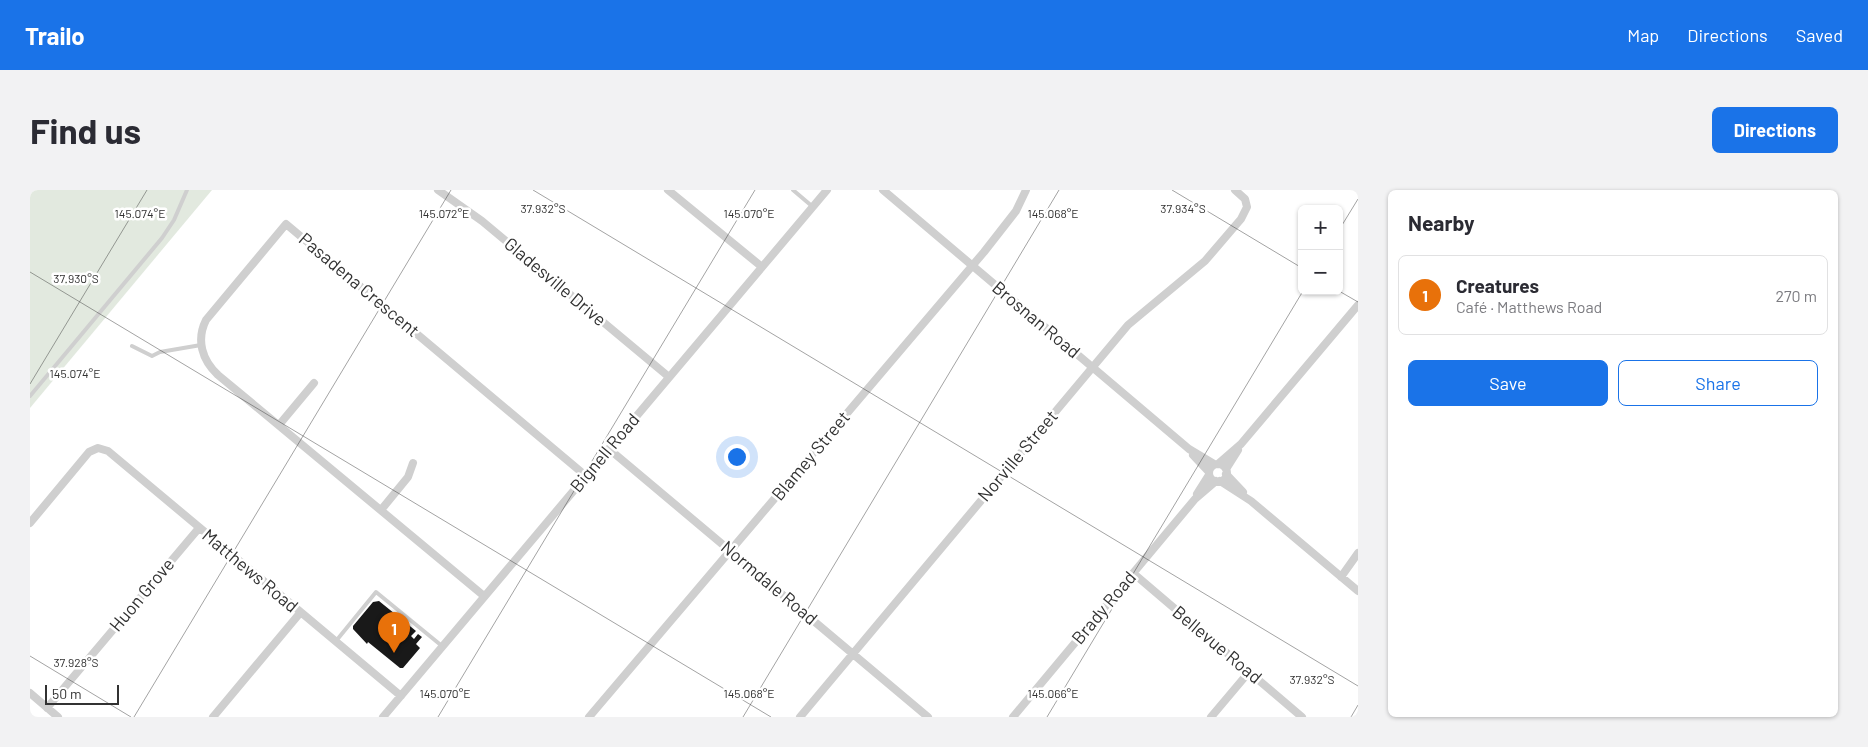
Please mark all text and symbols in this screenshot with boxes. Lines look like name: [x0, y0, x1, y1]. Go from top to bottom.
text: Trailo: [25, 21, 85, 50]
text: Map: [1627, 24, 1659, 46]
text: Directions: [1687, 24, 1768, 46]
text: Saved: [1796, 24, 1843, 46]
button: Directions: [1712, 107, 1838, 153]
text: Find us: [30, 109, 141, 151]
text: 37.932°S: [520, 201, 566, 215]
text: 37.934°S: [1160, 201, 1206, 215]
map controls: [1298, 205, 1343, 295]
button: +: [1298, 205, 1343, 250]
text: 145.074°E: [115, 206, 165, 220]
text: 145.072°E: [419, 206, 469, 220]
text: 145.070°E: [724, 206, 774, 220]
text: 145.068°E: [1028, 206, 1078, 220]
text: Nearby: [1408, 210, 1474, 235]
street label: Pasadena Crescent: [295, 228, 424, 341]
street label: Gladesville Drive: [500, 232, 611, 330]
button: −: [1298, 250, 1343, 295]
text: 37.930°S: [53, 271, 99, 285]
text: Creatures: [1456, 274, 1539, 297]
street label: Brosnan Road: [988, 276, 1085, 362]
text: 1: [1422, 286, 1428, 305]
text: 270 m: [1775, 286, 1817, 305]
text: Café · Matthews Road: [1456, 297, 1602, 316]
button: Save: [1408, 360, 1608, 406]
button: Share: [1618, 360, 1818, 406]
text: 145.074°E: [50, 366, 100, 380]
street label: Norville Street: [973, 405, 1062, 506]
street label: Blamey Street: [767, 406, 854, 504]
street label: Bignell Road: [565, 408, 644, 496]
your location: [724, 444, 750, 470]
street label: Matthews Road: [198, 524, 303, 617]
street label: Normdale Road: [717, 535, 822, 629]
street label: Huon Grove: [104, 553, 178, 636]
street label: Brady Road: [1066, 566, 1140, 648]
street label: Bellevue Road: [1169, 601, 1267, 688]
pin: 1: [378, 612, 410, 653]
text: 37.928°S: [53, 655, 99, 669]
text: 37.932°S: [1289, 672, 1335, 686]
scale bar: [45, 682, 119, 705]
text: 50 m: [52, 685, 81, 702]
text: 145.070°E: [420, 686, 470, 700]
text: 145.068°E: [724, 686, 774, 700]
text: 145.066°E: [1028, 686, 1078, 700]

